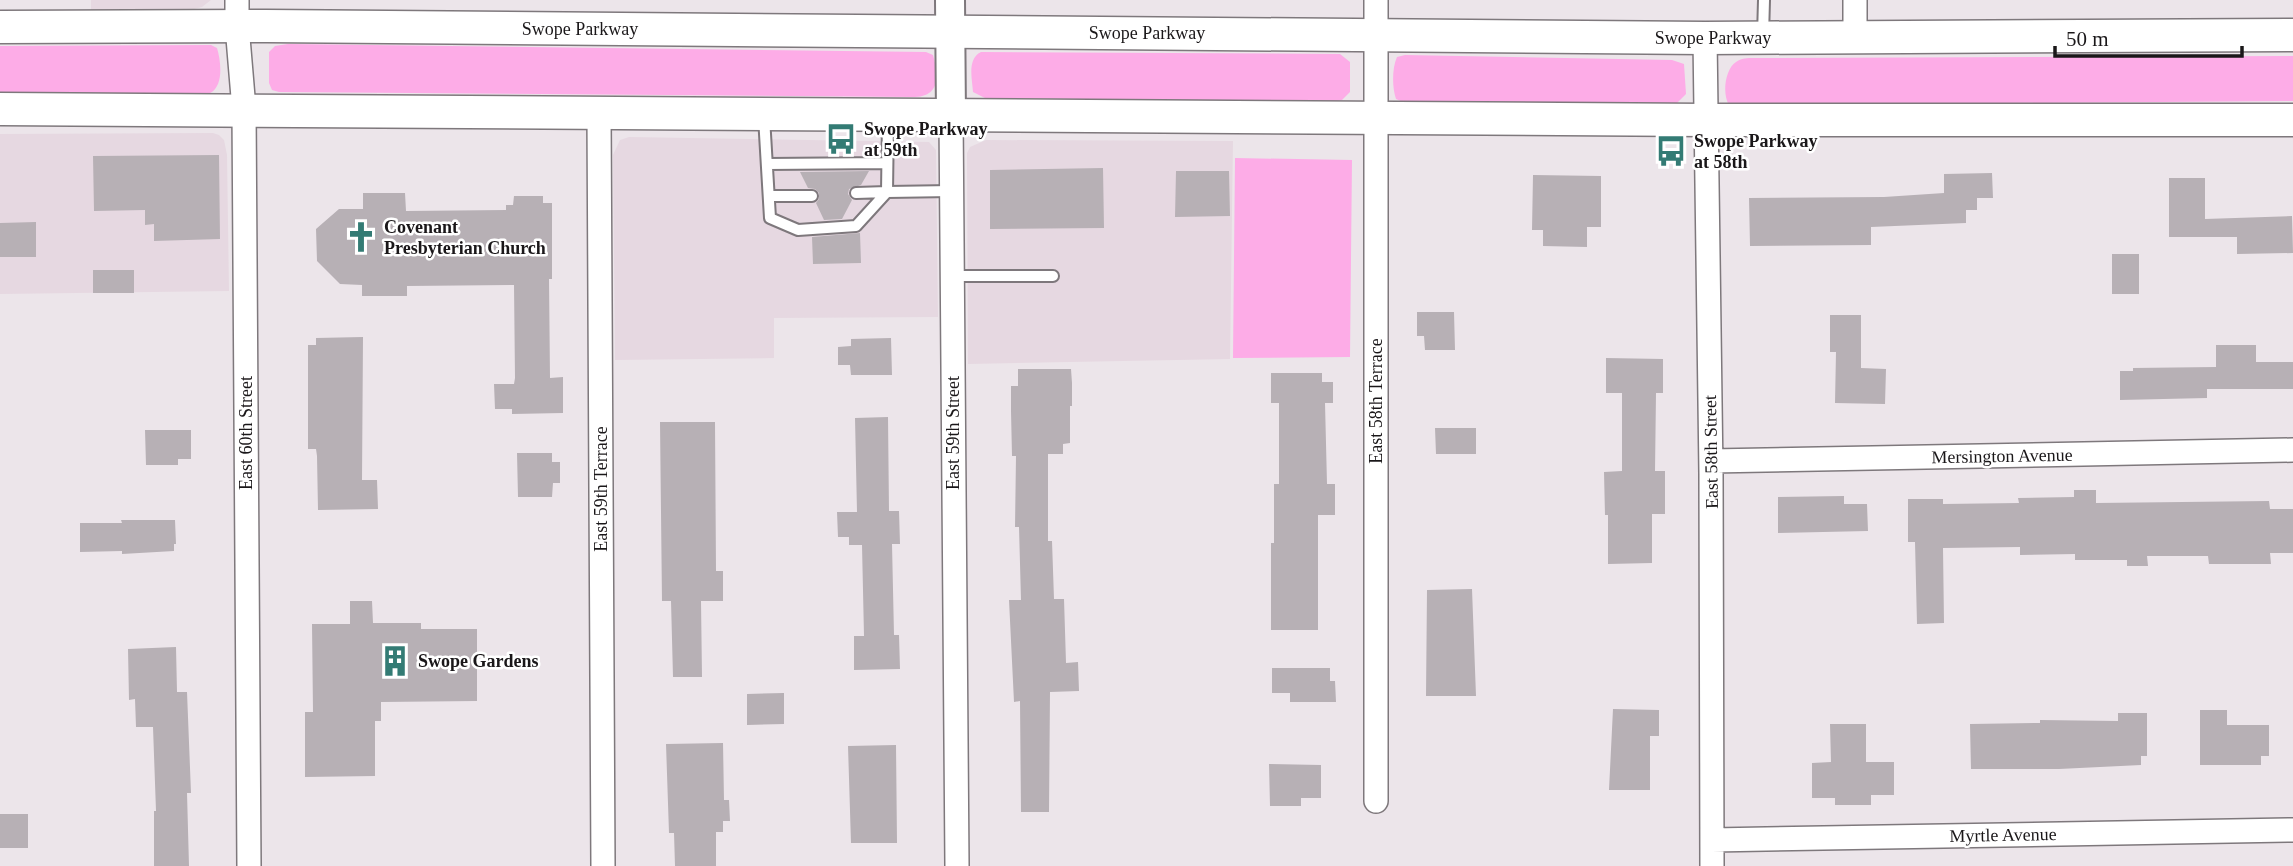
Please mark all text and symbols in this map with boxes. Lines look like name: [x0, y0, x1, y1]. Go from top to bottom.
scale bar: [2055, 14, 2242, 58]
street label: Swope Parkway: [522, 19, 638, 39]
street label: Swope Parkway: [1089, 23, 1205, 43]
text: 50 m: [2066, 27, 2109, 51]
street label: Swope Parkway: [1655, 28, 1771, 48]
place label: Swope Parkway at 59th: [864, 119, 988, 160]
bus stop icon: Swope Parkway at 59th: [824, 122, 858, 156]
place label: Swope Parkway at 58th: [1694, 131, 1818, 172]
bus stop icon: Swope Parkway at 58th: [1654, 134, 1688, 168]
place label: Covenant Presbyterian Church: [384, 217, 546, 258]
church icon: Covenant Presbyterian Church: [344, 220, 378, 254]
street label: East 58th Terrace: [1366, 338, 1386, 464]
street label: East 60th Street: [236, 376, 256, 490]
street label: East 59th Street: [943, 376, 963, 490]
street label: East 58th Street: [1700, 395, 1722, 509]
street label: East 59th Terrace: [591, 426, 611, 552]
street label: Mersington Avenue: [1931, 445, 2073, 467]
building icon: Swope Gardens: [378, 644, 412, 678]
place label: Swope Gardens: [418, 651, 539, 671]
street label: Myrtle Avenue: [1949, 824, 2057, 846]

